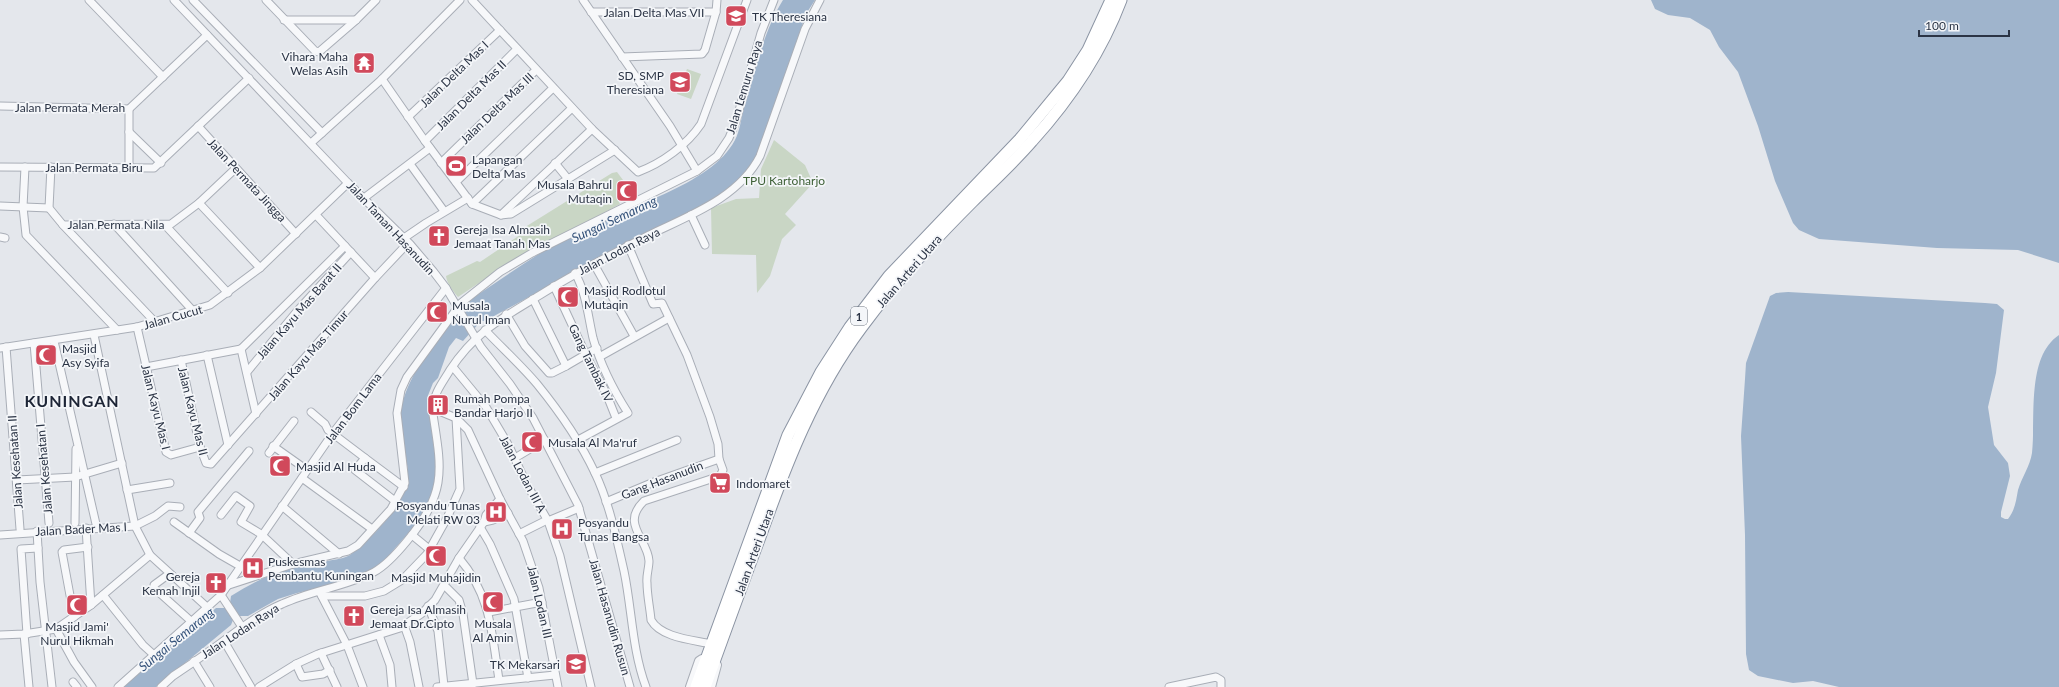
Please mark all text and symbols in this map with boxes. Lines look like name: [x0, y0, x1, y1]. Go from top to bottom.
school or university icon: TK Theresiana: [723, 3, 749, 29]
street label: Jalan Delta Mas VII: [604, 5, 704, 20]
place label: TK Theresiana: [752, 9, 827, 24]
scale bar: [1919, 12, 2009, 38]
text: 100 m: [1925, 18, 1959, 33]
street label: Jalan Delta Mas I: [417, 38, 491, 110]
street label: Jalan Lemuru Raya: [723, 38, 765, 136]
place label: Vihara Maha Welas Asih: [281, 49, 348, 78]
temple icon: Vihara Maha Welas Asih: [351, 50, 377, 76]
street label: Jalan Delta Mas II: [433, 57, 509, 133]
place label: SD, SMP Theresiana: [607, 68, 664, 97]
street label: Jalan Delta Mas III: [457, 69, 537, 147]
school or university icon: SD, SMP Theresiana: [667, 69, 693, 95]
street label: Jalan Permata Merah: [15, 100, 125, 115]
street label: Jalan Permata Jingga: [204, 135, 290, 225]
place label: Lapangan Delta Mas: [472, 152, 526, 181]
sports icon: Lapangan Delta Mas: [443, 153, 469, 179]
street label: Jalan Permata Biru: [45, 160, 143, 175]
park label: TPU Kartoharjo: [743, 173, 825, 188]
place label: Musala Bahrul Mutaqin: [537, 177, 612, 206]
street label: Jalan Taman Hasanudin: [344, 178, 438, 278]
mosque icon: Musala Bahrul Mutaqin: [614, 178, 640, 204]
water label: Sungai Semarang: [569, 192, 660, 246]
street label: Jalan Permata Nila: [68, 217, 164, 232]
place label: Gereja Isa Almasih Jemaat Tanah Mas: [454, 222, 550, 251]
church icon: Gereja Isa Almasih Jemaat Tanah Mas: [426, 223, 452, 249]
street label: Jalan Lodan Raya: [576, 224, 662, 278]
street label: Jalan Arteri Utara: [873, 232, 945, 310]
street label: Jalan Kayu Mas Barat II: [253, 260, 345, 362]
place label: Masjid Rodlotul Mutaqin: [584, 283, 666, 312]
mosque icon: Masjid Rodlotul Mutaqin: [555, 284, 581, 310]
place label: Musala Nurul Iman: [452, 298, 511, 327]
mosque icon: Musala Nurul Iman: [424, 299, 450, 325]
street label: Jalan Cucut: [142, 301, 205, 333]
street label: Jalan Kayu Mas Timur: [265, 306, 352, 403]
road number: 1: [851, 307, 867, 325]
street label: Gang Tambak IV: [566, 321, 617, 405]
place label: Masjid Asy Syifa: [62, 341, 110, 370]
mosque icon: Masjid Asy Syifa: [33, 342, 59, 368]
street label: Jalan Kayu Mas I: [138, 363, 174, 451]
street label: Jalan Kayu Mas II: [175, 365, 211, 457]
street label: Jalan Bom Lama: [322, 370, 385, 446]
district label: KUNINGAN: [24, 391, 120, 410]
place label: Rumah Pompa Bandar Harjo II: [454, 391, 533, 420]
building icon: Rumah Pompa Bandar Harjo II: [425, 392, 451, 418]
street label: Jalan Kesehatan II: [4, 415, 26, 509]
street label: Jalan Kesehatan I: [33, 423, 55, 515]
mosque icon: Musala Al Ma'ruf: [519, 429, 545, 455]
street label: Jalan Lodan III A: [496, 433, 550, 516]
place label: Musala Al Ma'ruf: [548, 435, 638, 450]
mosque icon: Masjid Al Huda: [267, 453, 293, 479]
street label: Gang Hasanudin: [619, 457, 705, 503]
place label: Masjid Al Huda: [296, 459, 376, 474]
supermarket icon: Indomaret: [707, 470, 733, 496]
place label: Indomaret: [736, 476, 791, 491]
place label: Posyandu Tunas Melati RW 03: [396, 498, 480, 527]
hospital icon: Posyandu Tunas Melati RW 03: [483, 499, 509, 525]
street label: Jalan Arteri Utara: [731, 506, 777, 598]
place label: Posyandu Tunas Bangsa: [578, 515, 649, 544]
hospital icon: Posyandu Tunas Bangsa: [549, 516, 575, 542]
street label: Jalan Bader Mas I: [35, 519, 127, 539]
mosque icon: Masjid Muhajidin: [423, 543, 449, 569]
place label: Puskesmas Pembantu Kuningan: [268, 554, 374, 583]
hospital icon: Puskesmas Pembantu Kuningan: [240, 555, 266, 581]
street label: Jalan Hasanudin Rusun: [586, 557, 634, 677]
street label: Jalan Lodan III: [524, 564, 556, 640]
place label: Gereja Kemah Injil: [142, 569, 200, 598]
church icon: Gereja Kemah Injil: [203, 570, 229, 596]
place label: Masjid Muhajidin: [391, 570, 481, 585]
mosque icon: Musala Al Amin: [480, 589, 506, 615]
mosque icon: Masjid Jami' Nurul Hikmah: [64, 592, 90, 618]
street label: Jalan Lodan Raya: [198, 600, 282, 662]
place label: Gereja Isa Almasih Jemaat Dr.Cipto: [370, 602, 466, 631]
water label: Sungai Semarang: [135, 603, 218, 674]
church icon: Gereja Isa Almasih Jemaat Dr.Cipto: [341, 603, 367, 629]
place label: Musala Al Amin: [472, 616, 514, 645]
place label: Masjid Jami' Nurul Hikmah: [40, 619, 114, 648]
school or university icon: TK Mekarsari: [563, 651, 589, 677]
place label: TK Mekarsari: [490, 657, 560, 672]

